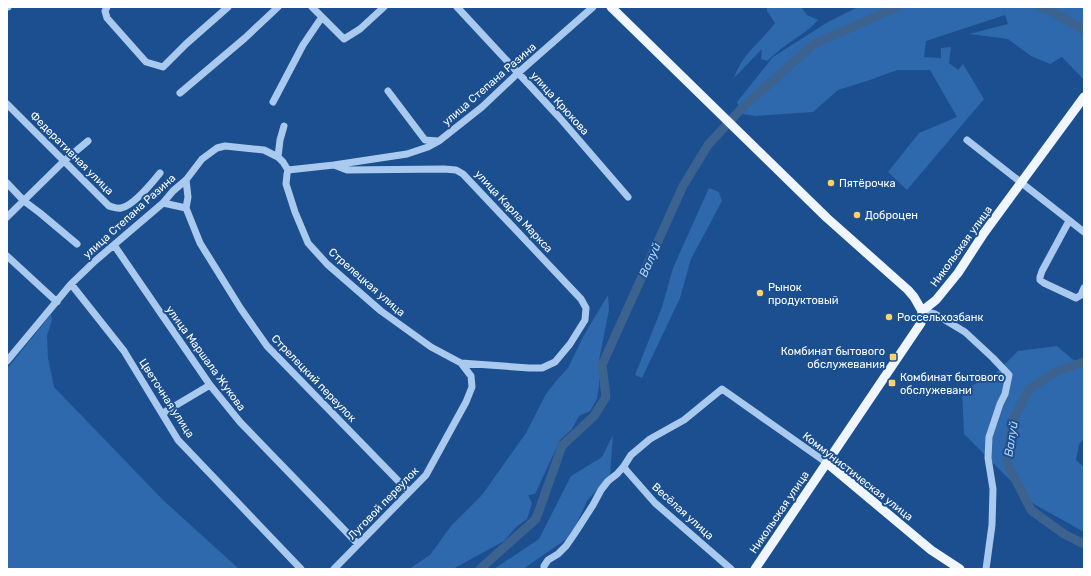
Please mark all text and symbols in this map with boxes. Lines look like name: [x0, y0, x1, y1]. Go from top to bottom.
street label: улица Степана Разина: [440, 40, 539, 129]
street label: улица Крюкова: [528, 69, 592, 138]
street label: Федеративная улица: [27, 109, 116, 198]
street label: улица Карла Маркса: [472, 167, 555, 255]
street label: улица Степана Разина: [80, 171, 178, 261]
place label: Пятёрочка: [839, 177, 896, 190]
marker: Пятёрочка: [826, 178, 836, 188]
street label: Никольская улица: [928, 203, 995, 289]
place label: Доброцен: [865, 209, 918, 222]
marker: Доброцен: [852, 210, 862, 220]
water label: Валуй: [636, 241, 664, 279]
street label: Стрелецкая улица: [326, 246, 408, 319]
place label: Рынок продуктовый: [768, 281, 839, 307]
marker: Рынок продуктовый: [755, 288, 765, 298]
street label: улица Маршала Жукова: [163, 303, 248, 413]
place label: Россельхозбанк: [897, 311, 984, 324]
marker: Россельхозбанк: [884, 312, 894, 322]
street label: Стрелецкий переулок: [269, 332, 359, 425]
place label: Комбинат бытового обслужевания: [781, 345, 885, 371]
marker: Комбинат бытового обслужевания: [888, 352, 898, 362]
street label: Цветочная улица: [136, 356, 197, 440]
place label: Комбинат бытового обслужевани: [900, 371, 1004, 397]
marker: Комбинат бытового обслужевани: [887, 378, 897, 388]
water label: Валуй: [1001, 420, 1021, 458]
street label: Коммунистическая улица: [800, 429, 915, 524]
street label: Луговой переулок: [345, 464, 421, 542]
street label: Никольская улица: [747, 469, 812, 556]
street label: Весёлая улица: [649, 480, 716, 542]

